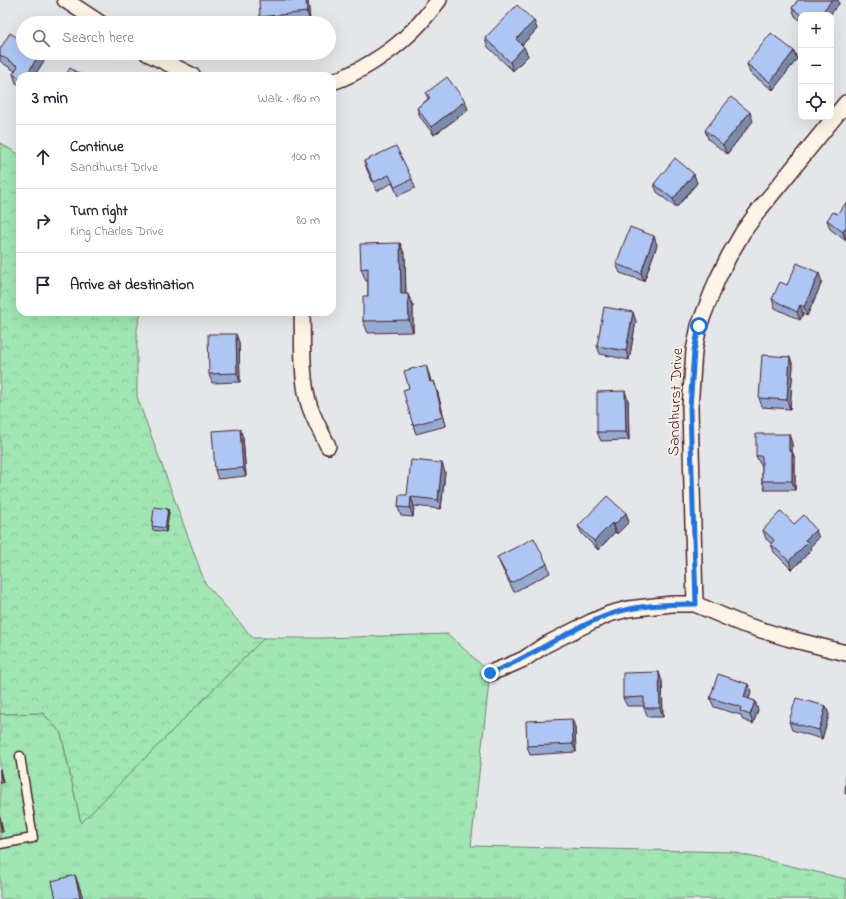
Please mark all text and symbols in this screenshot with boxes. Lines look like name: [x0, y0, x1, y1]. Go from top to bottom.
map controls: [798, 12, 834, 120]
button: +: [798, 12, 834, 48]
search box: [16, 16, 336, 60]
icon: search: [30, 27, 52, 49]
text: Search here: [62, 27, 134, 49]
button: −: [798, 48, 834, 84]
button: locate: [798, 84, 834, 120]
text: 3 min: [32, 86, 68, 111]
text: Walk · 180 m: [258, 89, 320, 108]
text: Continue: [70, 136, 124, 158]
icon: ahead: [32, 146, 54, 168]
text: 100 m: [291, 147, 320, 166]
text: Sandhurst Drive: [70, 158, 158, 177]
text: Turn right: [70, 200, 128, 222]
icon: right: [32, 210, 54, 232]
text: 80 m: [296, 211, 320, 230]
text: King Charles Drive: [70, 222, 164, 241]
icon: arrive: [32, 274, 54, 296]
text: Arrive at destination: [70, 274, 194, 296]
route start: [690, 317, 708, 335]
street label: Sandhurst Drive: [662, 347, 690, 457]
route end: [481, 664, 499, 682]

